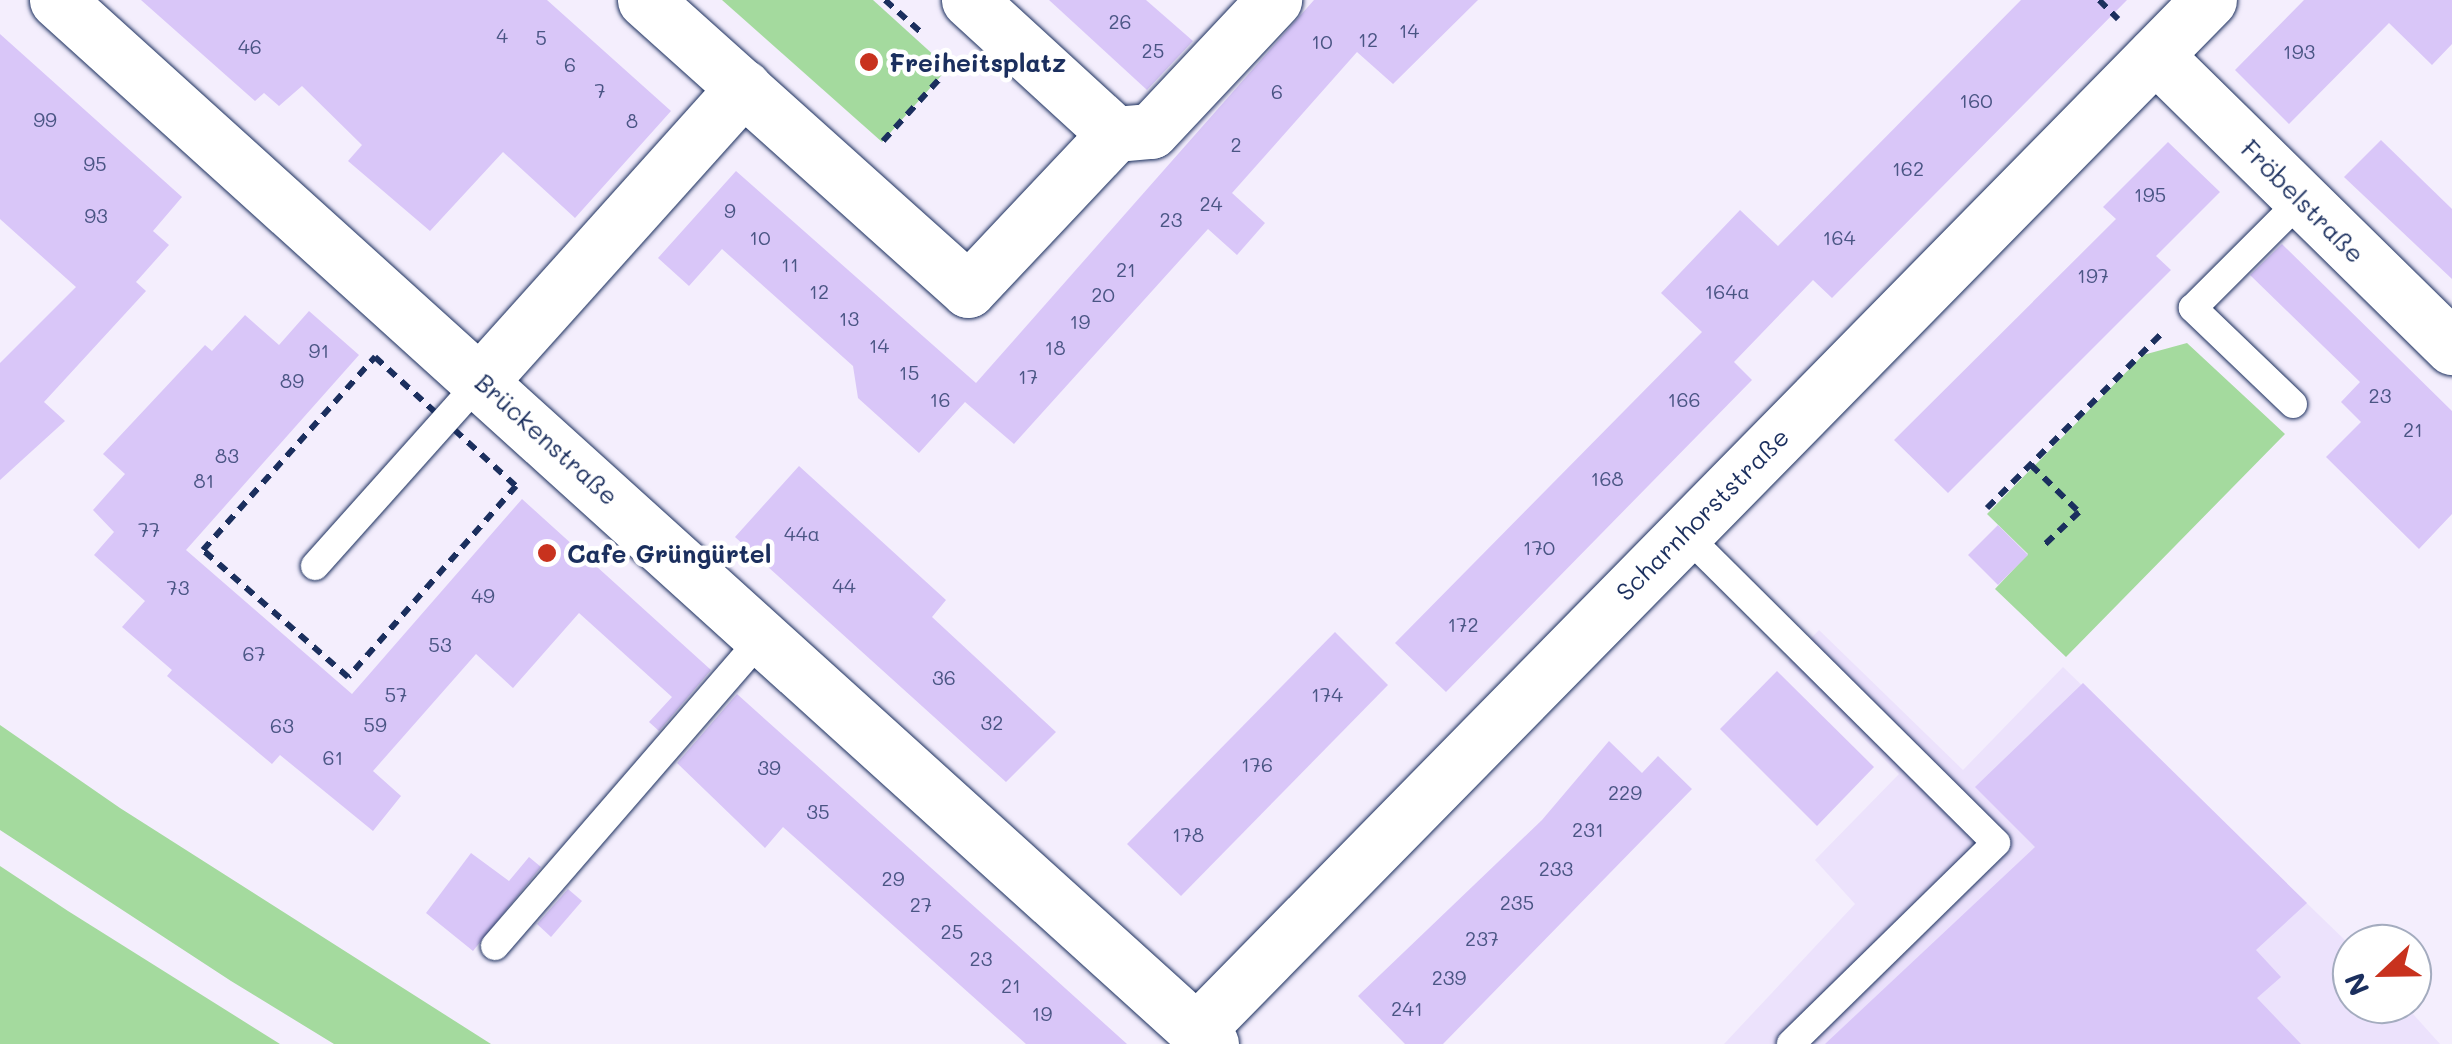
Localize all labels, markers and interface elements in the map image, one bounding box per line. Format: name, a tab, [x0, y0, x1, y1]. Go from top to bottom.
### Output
house number: 26	[1108, 9, 1132, 33]
house number: 14	[1399, 18, 1419, 42]
house number: 4	[496, 23, 508, 47]
house number: 5	[535, 25, 547, 49]
house number: 12	[1358, 27, 1378, 51]
house number: 10	[1311, 29, 1333, 53]
house number: 46	[238, 34, 262, 58]
house number: 25	[1142, 38, 1164, 62]
house number: 193	[2283, 39, 2315, 63]
place label: Freiheitsplatz	[889, 47, 1066, 77]
marker: Freiheitsplatz	[858, 51, 880, 73]
house number: 6	[564, 52, 576, 76]
house number: 7	[594, 78, 606, 102]
house number: 6	[1271, 79, 1283, 103]
house number: 160	[1959, 88, 1993, 112]
house number: 99	[33, 107, 57, 131]
house number: 8	[626, 108, 638, 132]
house number: 2	[1230, 132, 1242, 156]
street label: Fröbelstraße	[2235, 133, 2371, 269]
house number: 95	[83, 151, 107, 175]
house number: 162	[1892, 156, 1924, 180]
house number: 195	[2134, 182, 2166, 206]
house number: 24	[1200, 191, 1222, 215]
house number: 9	[724, 198, 736, 222]
house number: 93	[84, 203, 108, 227]
house number: 23	[1160, 207, 1182, 231]
house number: 10	[749, 225, 771, 249]
house number: 164	[1823, 225, 1855, 249]
house number: 11	[781, 252, 799, 276]
house number: 21	[1116, 257, 1136, 281]
house number: 197	[2077, 263, 2109, 287]
house number: 12	[809, 279, 829, 303]
house number: 164a	[1704, 279, 1750, 303]
house number: 20	[1091, 282, 1115, 306]
house number: 13	[839, 306, 859, 330]
house number: 19	[1070, 309, 1090, 333]
house number: 14	[869, 333, 889, 357]
house number: 18	[1044, 335, 1066, 359]
house number: 91	[309, 338, 329, 362]
house number: 15	[899, 360, 919, 384]
house number: 17	[1018, 364, 1038, 388]
street label: Brückenstraße	[469, 367, 625, 511]
house number: 89	[280, 368, 304, 392]
house number: 23	[2369, 383, 2391, 407]
house number: 16	[929, 387, 951, 411]
house number: 166	[1667, 387, 1701, 411]
house number: 21	[2403, 417, 2423, 441]
street label: Scharnhorststraße	[1609, 421, 1795, 607]
house number: 83	[215, 443, 239, 467]
house number: 168	[1590, 466, 1624, 490]
house number: 81	[193, 468, 215, 492]
house number: 77	[138, 517, 160, 541]
house number: 44a	[784, 521, 820, 545]
house number: 170	[1523, 535, 1555, 559]
place label: Cafe Grüngürtel	[567, 538, 771, 568]
marker: Cafe Grüngürtel	[536, 542, 558, 564]
house number: 44	[832, 573, 856, 597]
house number: 73	[167, 575, 189, 599]
house number: 49	[471, 583, 495, 607]
house number: 172	[1447, 612, 1479, 636]
house number: 53	[428, 632, 452, 656]
house number: 67	[242, 641, 266, 665]
house number: 36	[932, 665, 956, 689]
house number: 57	[385, 682, 407, 706]
house number: 174	[1311, 682, 1343, 706]
house number: 32	[981, 710, 1003, 734]
house number: 59	[363, 712, 387, 736]
house number: 63	[270, 713, 294, 737]
house number: 61	[322, 745, 344, 769]
house number: 176	[1241, 752, 1273, 776]
house number: 39	[757, 755, 781, 779]
house number: 229	[1608, 780, 1642, 804]
house number: 35	[806, 799, 830, 823]
house number: 231	[1572, 817, 1604, 841]
house number: 178	[1172, 822, 1204, 846]
house number: 233	[1539, 856, 1573, 880]
house number: 29	[882, 866, 904, 890]
house number: 235	[1500, 890, 1534, 914]
house number: 27	[910, 892, 932, 916]
house number: 25	[941, 919, 963, 943]
north arrow	[2332, 924, 2432, 1024]
house number: 237	[1465, 926, 1499, 950]
house number: 23	[970, 946, 992, 970]
house number: 239	[1432, 965, 1466, 989]
text: N	[2335, 968, 2377, 1001]
house number: 21	[1001, 973, 1021, 997]
house number: 241	[1391, 996, 1423, 1020]
house number: 19	[1032, 1001, 1052, 1025]

